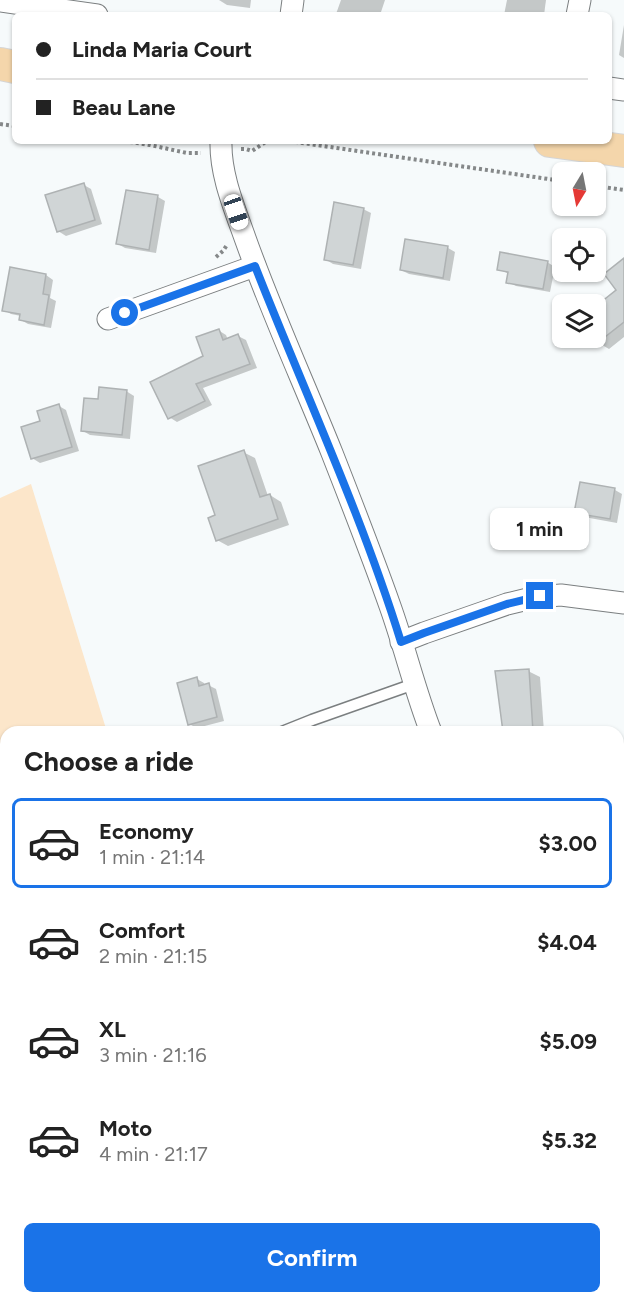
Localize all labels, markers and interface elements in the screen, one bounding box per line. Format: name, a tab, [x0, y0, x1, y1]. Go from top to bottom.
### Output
text: Linda Maria Court	[72, 36, 252, 63]
text: Beau Lane	[72, 94, 175, 121]
north arrow	[552, 162, 606, 216]
map controls	[552, 162, 606, 348]
car	[222, 192, 250, 232]
button: locate	[552, 228, 606, 282]
button: layers	[552, 294, 606, 348]
route start	[111, 299, 138, 326]
callout: 1 min	[490, 509, 590, 551]
text: 1 min	[516, 517, 563, 541]
route end	[526, 582, 553, 609]
text: Choose a ride	[24, 745, 193, 778]
icon: car	[27, 816, 81, 870]
text: Economy	[99, 818, 194, 845]
text: $3.00	[539, 830, 597, 857]
text: 1 min · 21:14	[99, 845, 205, 869]
icon: car	[27, 915, 81, 969]
text: Comfort	[99, 917, 185, 944]
text: $4.04	[537, 929, 597, 956]
text: 2 min · 21:15	[99, 944, 207, 968]
icon: car	[27, 1014, 81, 1068]
text: XL	[99, 1016, 126, 1043]
text: $5.09	[540, 1028, 597, 1055]
text: 3 min · 21:16	[99, 1043, 207, 1067]
icon: car	[27, 1113, 81, 1167]
text: Moto	[99, 1115, 152, 1142]
text: $5.32	[542, 1127, 597, 1154]
text: 4 min · 21:17	[99, 1142, 208, 1166]
button: Confirm	[24, 1223, 600, 1292]

